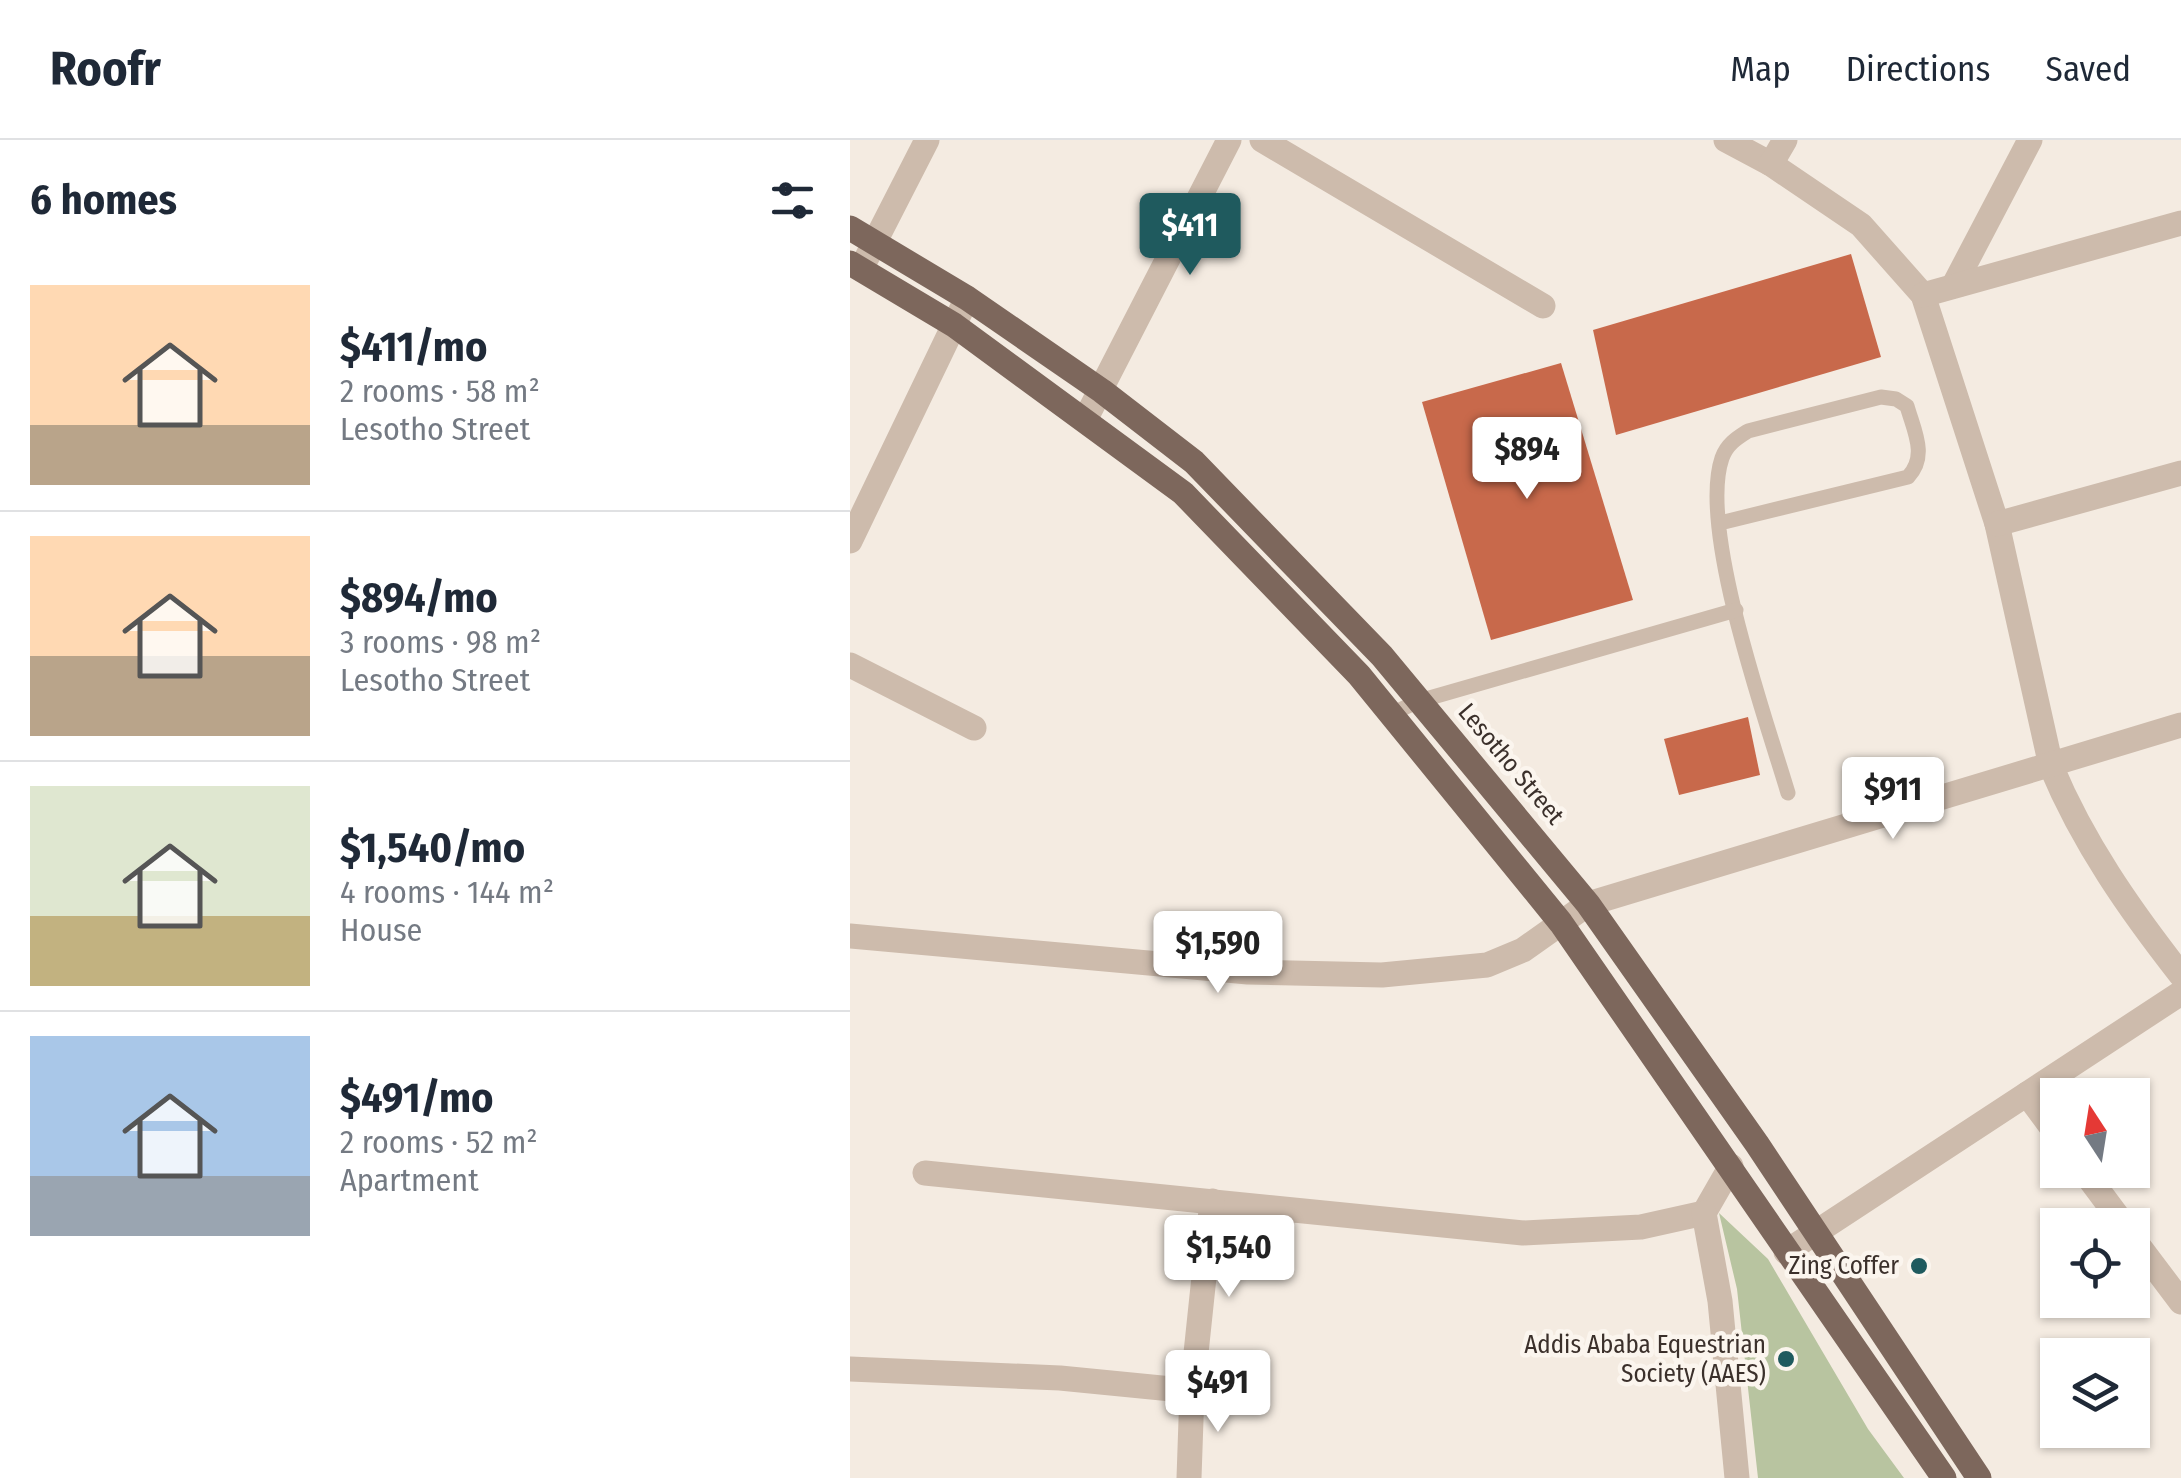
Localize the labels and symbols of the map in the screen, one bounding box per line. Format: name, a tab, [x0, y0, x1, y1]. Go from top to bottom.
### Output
pin: $411	[1131, 193, 1249, 278]
pin: $894	[1468, 417, 1586, 502]
street label: Lesotho Street	[1452, 697, 1571, 831]
pin: $911	[1834, 757, 1952, 842]
pin: $1,590	[1137, 911, 1299, 996]
north arrow	[2040, 1078, 2150, 1188]
pin: $1,540	[1148, 1215, 1310, 1300]
place label: Zing Coffer	[1789, 1251, 1899, 1281]
marker: Zing Coffer	[1908, 1255, 1930, 1277]
place label: Addis Ababa Equestrian Society (AAES)	[1524, 1330, 1766, 1389]
marker: Addis Ababa Equestrian Society (AAES)	[1775, 1348, 1797, 1370]
pin: $491	[1159, 1350, 1277, 1435]

